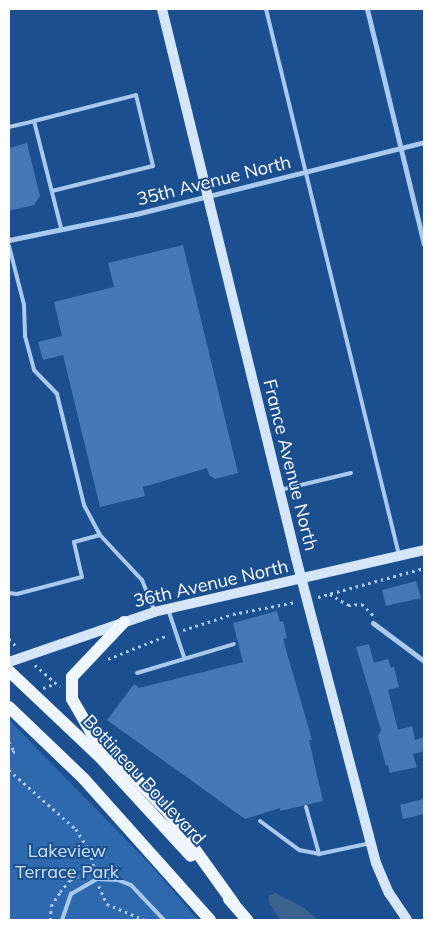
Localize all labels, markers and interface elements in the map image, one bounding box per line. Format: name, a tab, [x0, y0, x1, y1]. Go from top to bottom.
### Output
street label: 35th Avenue North	[135, 151, 293, 211]
street label: France Avenue North	[258, 377, 322, 553]
street label: 36th Avenue North	[132, 556, 290, 612]
street label: Bottineau Boulevard	[78, 711, 210, 849]
park label: Lakeview Terrace Park	[15, 841, 119, 884]

